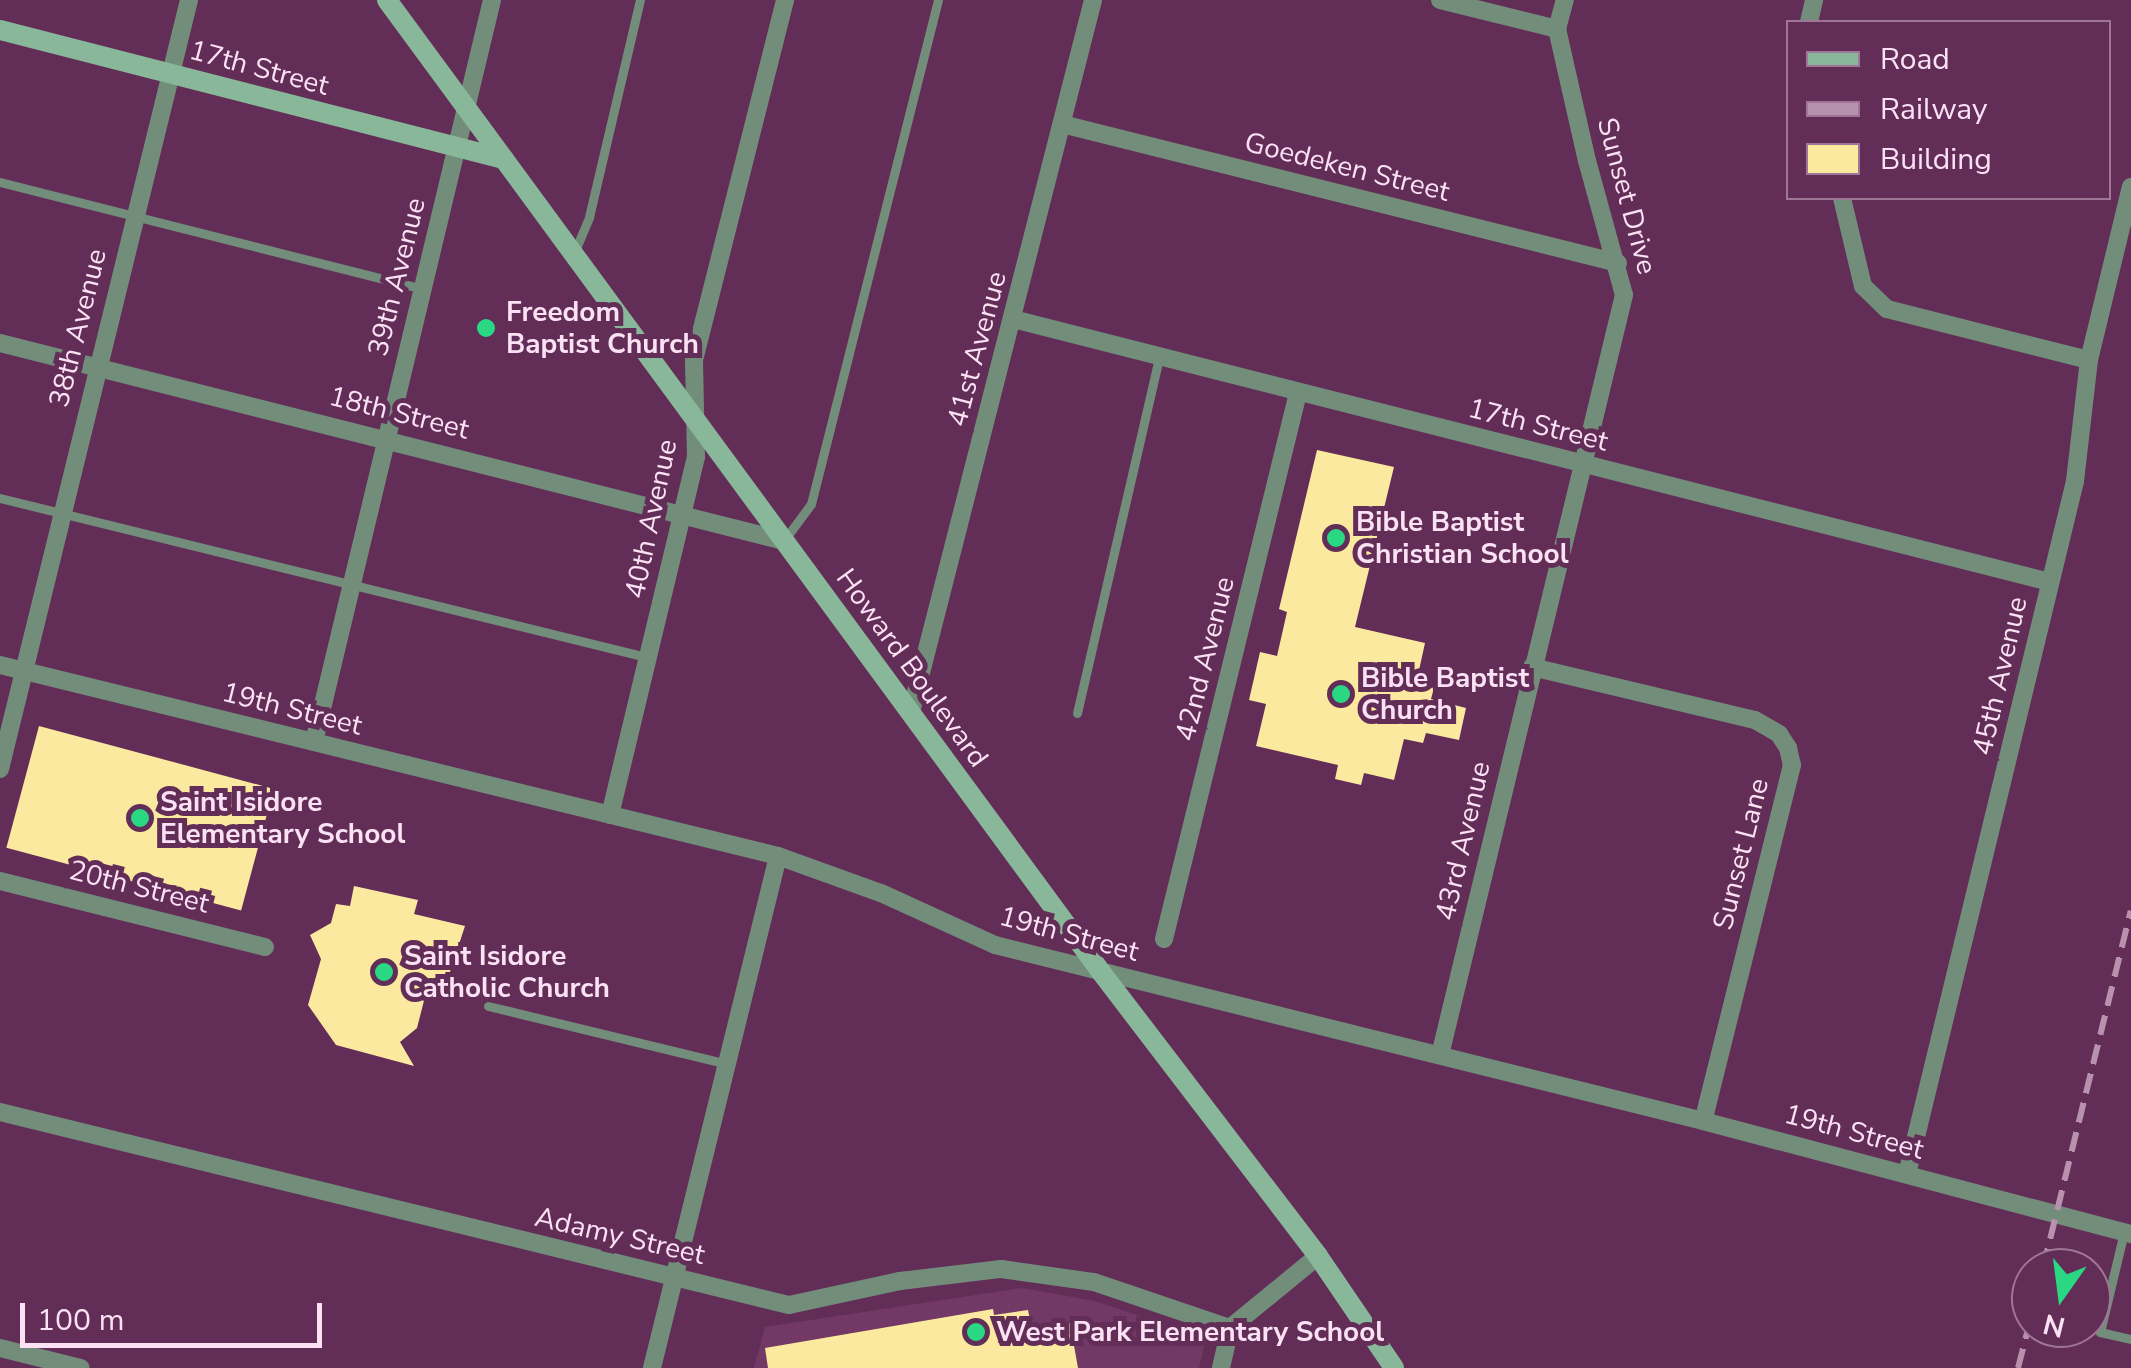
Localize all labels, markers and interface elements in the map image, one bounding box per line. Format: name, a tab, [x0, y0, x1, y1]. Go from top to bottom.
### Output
legend	[1786, 20, 2111, 200]
street label: 17th Street	[186, 33, 332, 103]
text: Road	[1880, 39, 1950, 80]
text: Railway	[1880, 89, 1988, 130]
street label: Sunset Drive	[1590, 114, 1664, 278]
street label: Goedeken Street	[1241, 125, 1453, 209]
text: Building	[1880, 139, 1992, 180]
street label: 39th Avenue	[361, 194, 433, 360]
street label: 38th Avenue	[42, 245, 114, 411]
street label: 41st Avenue	[940, 268, 1014, 430]
place label: Freedom Baptist Church	[506, 295, 699, 361]
marker: Freedom Baptist Church	[475, 317, 497, 339]
street label: 18th Street	[326, 379, 472, 447]
street label: 17th Street	[1465, 391, 1611, 459]
street label: 40th Avenue	[618, 436, 684, 602]
place label: Bible Baptist Christian School	[1356, 505, 1569, 571]
marker: Bible Baptist Christian School	[1325, 527, 1347, 549]
street label: Howard Boulevard	[829, 563, 995, 773]
street label: 42nd Avenue	[1168, 573, 1242, 745]
street label: 45th Avenue	[1965, 593, 2035, 759]
place label: Bible Baptist Church	[1361, 661, 1529, 727]
street label: 19th Street	[219, 675, 365, 743]
marker: Bible Baptist Church	[1330, 683, 1352, 705]
street label: 43rd Avenue	[1428, 758, 1498, 924]
street label: Sunset Lane	[1706, 775, 1776, 933]
place label: Saint Isidore Elementary School	[160, 785, 405, 851]
marker: Saint Isidore Elementary School	[129, 807, 151, 829]
street label: 20th Street	[66, 853, 212, 921]
street label: 19th Street	[996, 899, 1142, 969]
place label: Saint Isidore Catholic Church	[404, 939, 610, 1005]
marker: Saint Isidore Catholic Church	[373, 961, 395, 983]
street label: 19th Street	[1781, 1097, 1927, 1167]
street label: Adamy Street	[532, 1200, 708, 1272]
north arrow	[2011, 1248, 2111, 1348]
scale bar	[25, 1283, 328, 1345]
text: 100 m	[37, 1300, 124, 1341]
text: N	[2039, 1304, 2069, 1346]
place label: West Park Elementary School	[996, 1315, 1384, 1349]
marker: West Park Elementary School	[965, 1321, 987, 1343]

